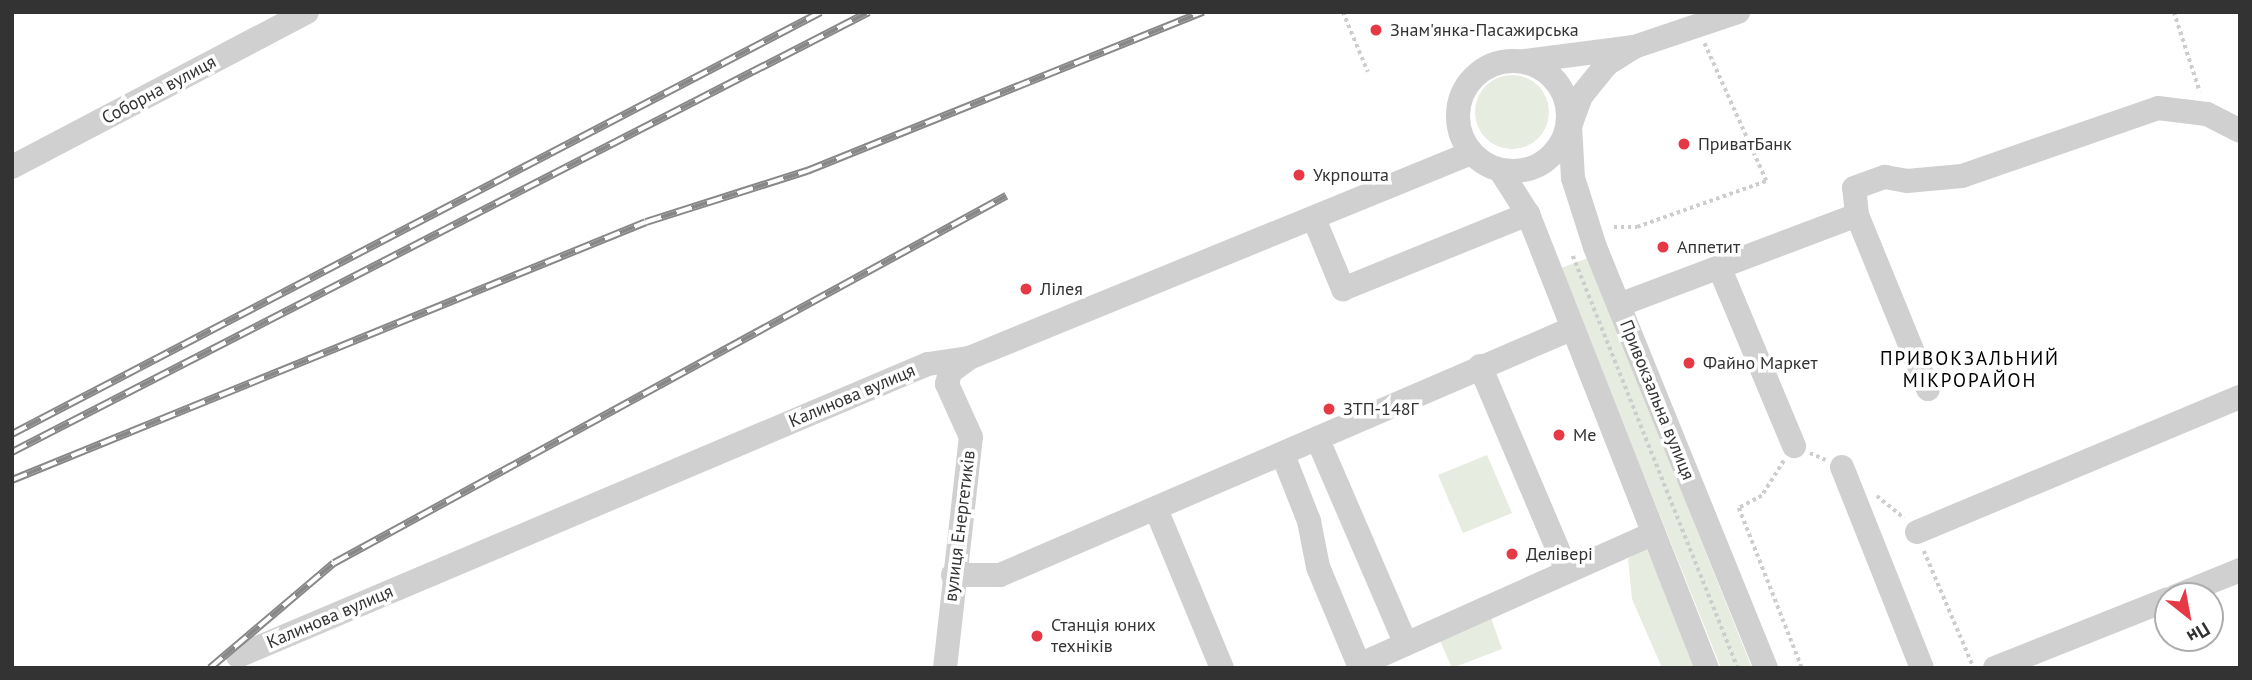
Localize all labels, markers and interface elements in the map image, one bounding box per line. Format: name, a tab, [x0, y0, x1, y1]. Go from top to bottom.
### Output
place label: Знам'янка-Пасажирська	[1390, 19, 1579, 41]
marker: Знам'янка-Пасажирська	[1368, 22, 1384, 38]
street label: Соборна вулиця	[98, 51, 220, 129]
place label: ПриватБанк	[1698, 133, 1792, 155]
marker: ПриватБанк	[1676, 136, 1692, 152]
place label: Укрпошта	[1313, 164, 1389, 186]
marker: Укрпошта	[1291, 167, 1307, 183]
place label: Аппетит	[1677, 236, 1740, 258]
marker: Аппетит	[1655, 239, 1671, 255]
place label: Лілея	[1040, 278, 1083, 300]
marker: Лілея	[1018, 281, 1034, 297]
street label: Привокзальна вулиця	[1615, 317, 1699, 483]
district label: ПРИВОКЗАЛЬНИЙ МІКРОРАЙОН	[1882, 348, 2058, 392]
place label: Файно Маркет	[1703, 352, 1818, 374]
marker: Файно Маркет	[1681, 355, 1697, 371]
street label: Калинова вулиця	[786, 360, 918, 432]
place label: ЗТП-148Г	[1343, 398, 1418, 420]
marker: ЗТП-148Г	[1321, 401, 1337, 417]
place label: Me	[1573, 424, 1596, 446]
marker: Me	[1551, 427, 1567, 443]
street label: вулиця Енергетиків	[940, 449, 980, 603]
place label: Делівері	[1526, 543, 1593, 565]
marker: Делівері	[1504, 546, 1520, 562]
street label: Калинова вулиця	[264, 581, 396, 653]
north arrow	[2154, 582, 2224, 652]
place label: Станція юних техніків	[1051, 615, 1156, 658]
text: Пн	[2183, 617, 2215, 649]
marker: Станція юних техніків	[1029, 628, 1045, 644]

